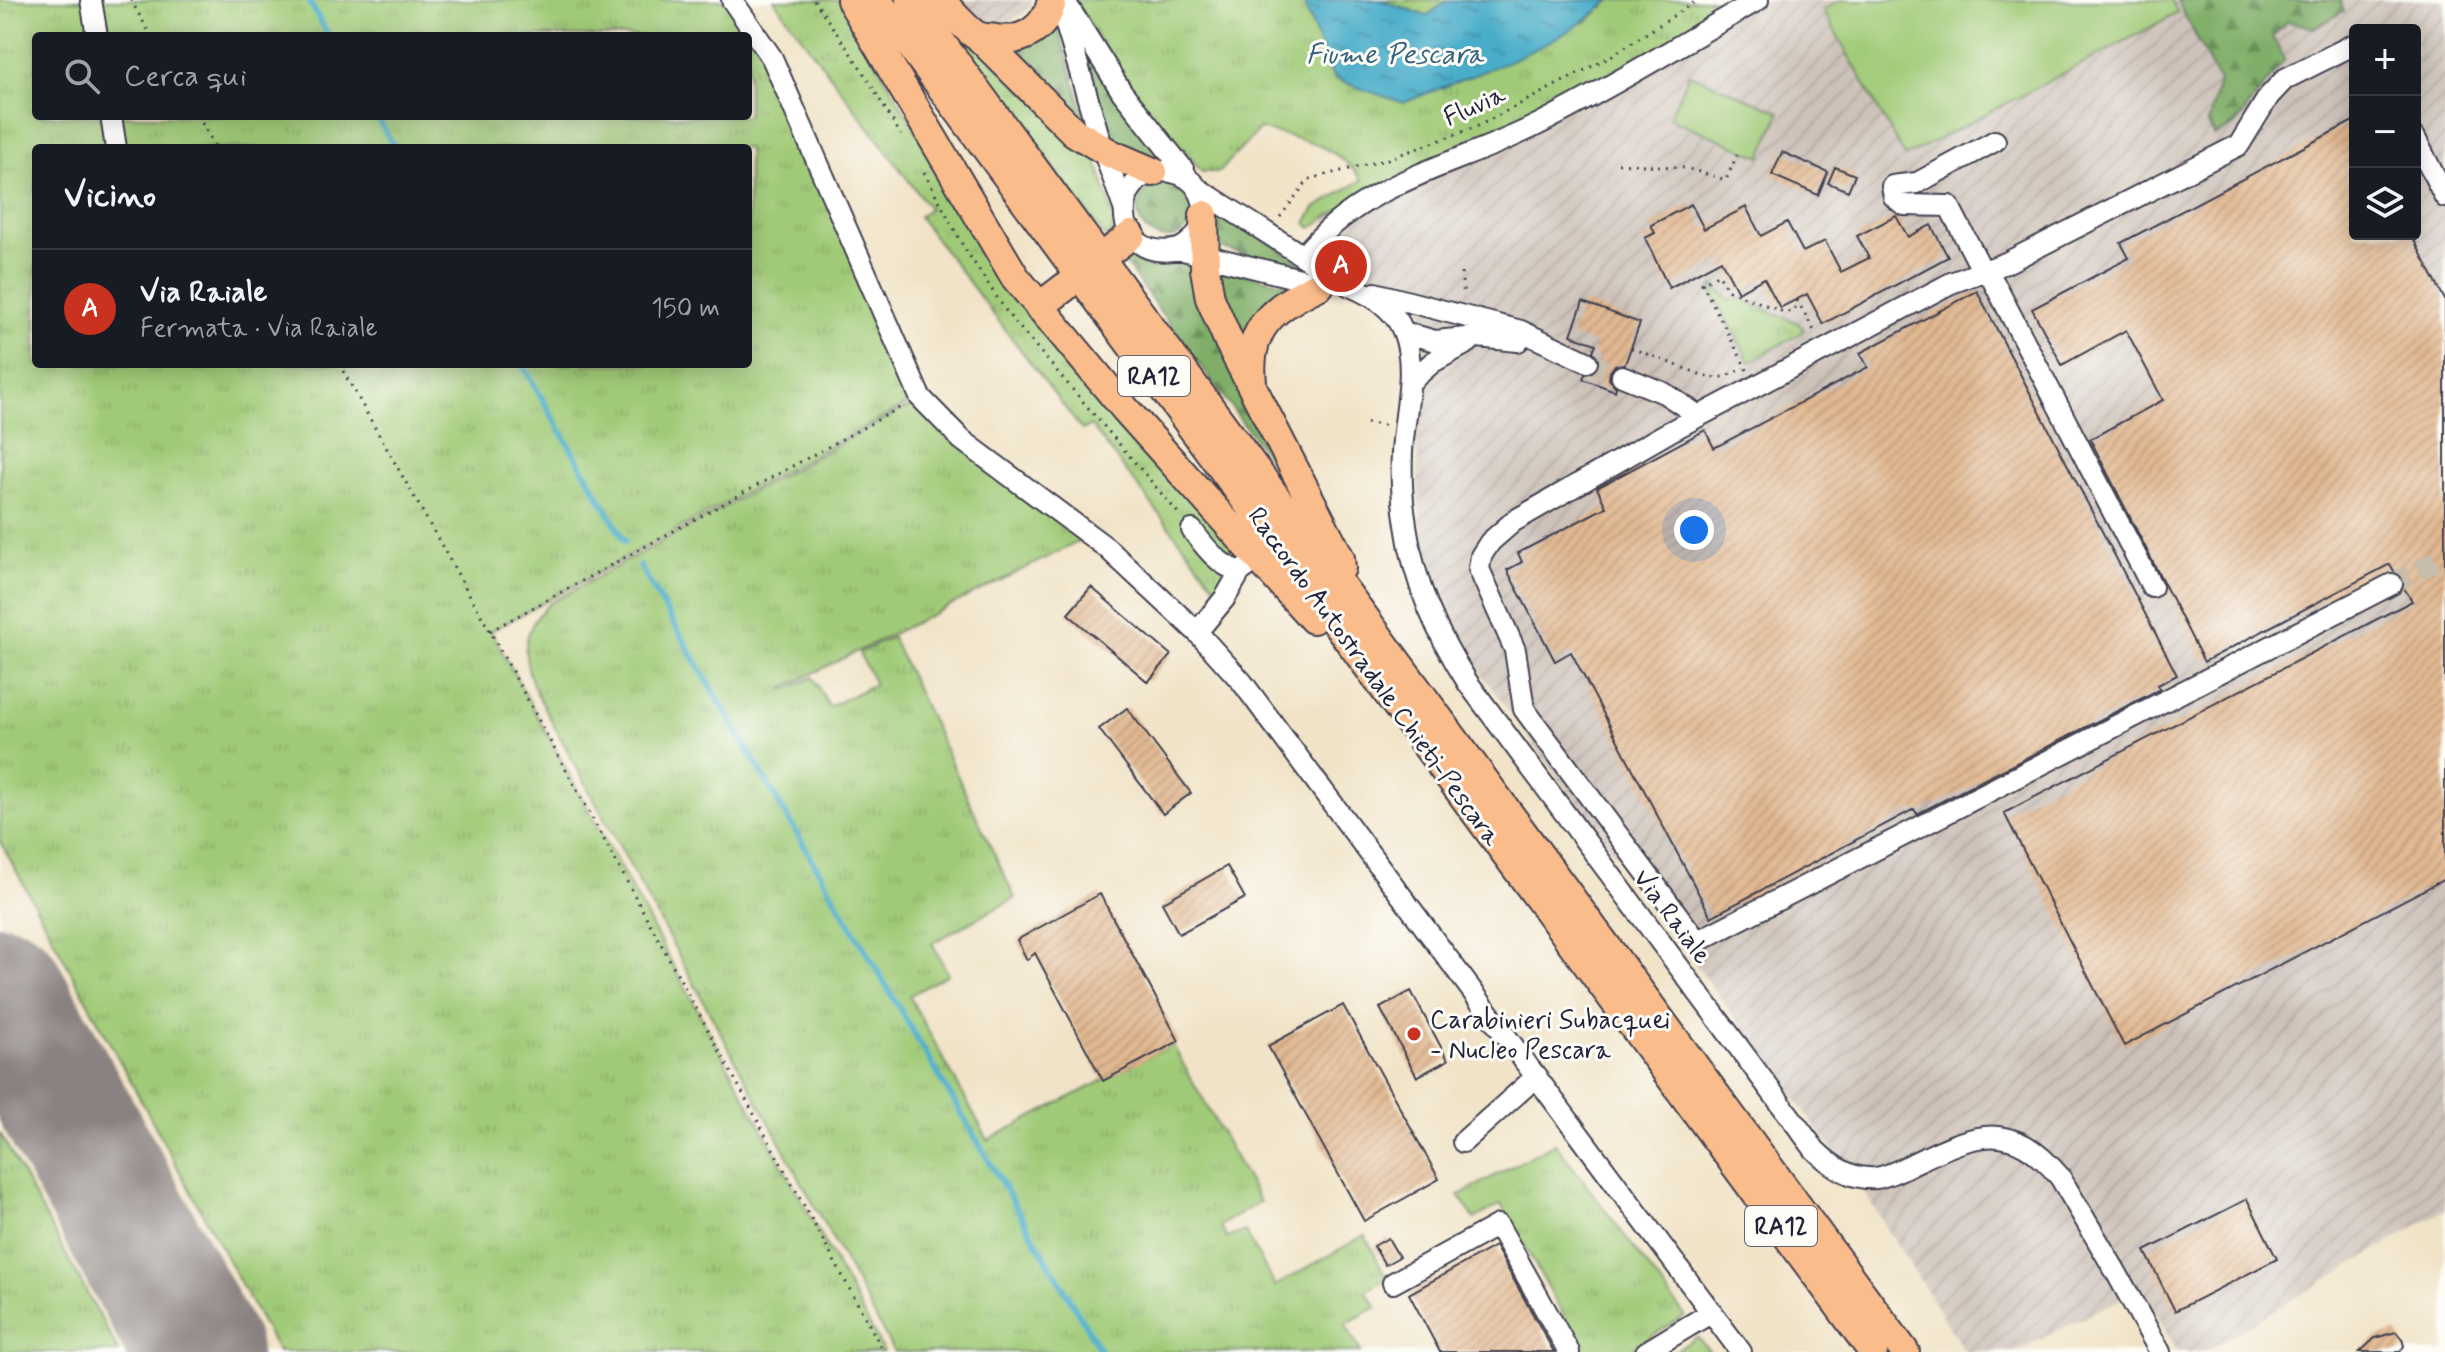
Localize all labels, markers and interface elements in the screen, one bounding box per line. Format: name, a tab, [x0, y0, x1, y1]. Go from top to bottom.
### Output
map controls	[2349, 24, 2421, 240]
button: +	[2349, 24, 2421, 96]
search box	[32, 32, 752, 120]
water label: Fiume Pescara	[1306, 37, 1485, 74]
icon: search	[60, 54, 104, 98]
text: Cerca qui	[124, 57, 247, 96]
street label: Fluvia	[1438, 78, 1512, 135]
button: −	[2349, 96, 2421, 168]
button: layers	[2349, 168, 2421, 240]
text: Vicino	[64, 174, 156, 219]
pin: A	[1315, 236, 1367, 296]
text: Via Raiale	[140, 273, 268, 312]
text: A	[81, 292, 99, 326]
text: 150 m	[651, 292, 720, 326]
text: Fermata · Via Raiale	[140, 312, 378, 346]
road number: RA12	[1118, 356, 1190, 396]
street label: Raccordo Autostradale Chieti-Pescara	[1239, 501, 1508, 854]
your location	[1674, 510, 1714, 550]
street label: Via Raiale	[1625, 863, 1718, 972]
place label: Carabinieri Subacquei - Nucleo Pescara	[1430, 1004, 1670, 1068]
marker: Carabinieri Subacquei - Nucleo Pescara	[1405, 1025, 1423, 1043]
road number: RA12	[1745, 1206, 1817, 1246]

